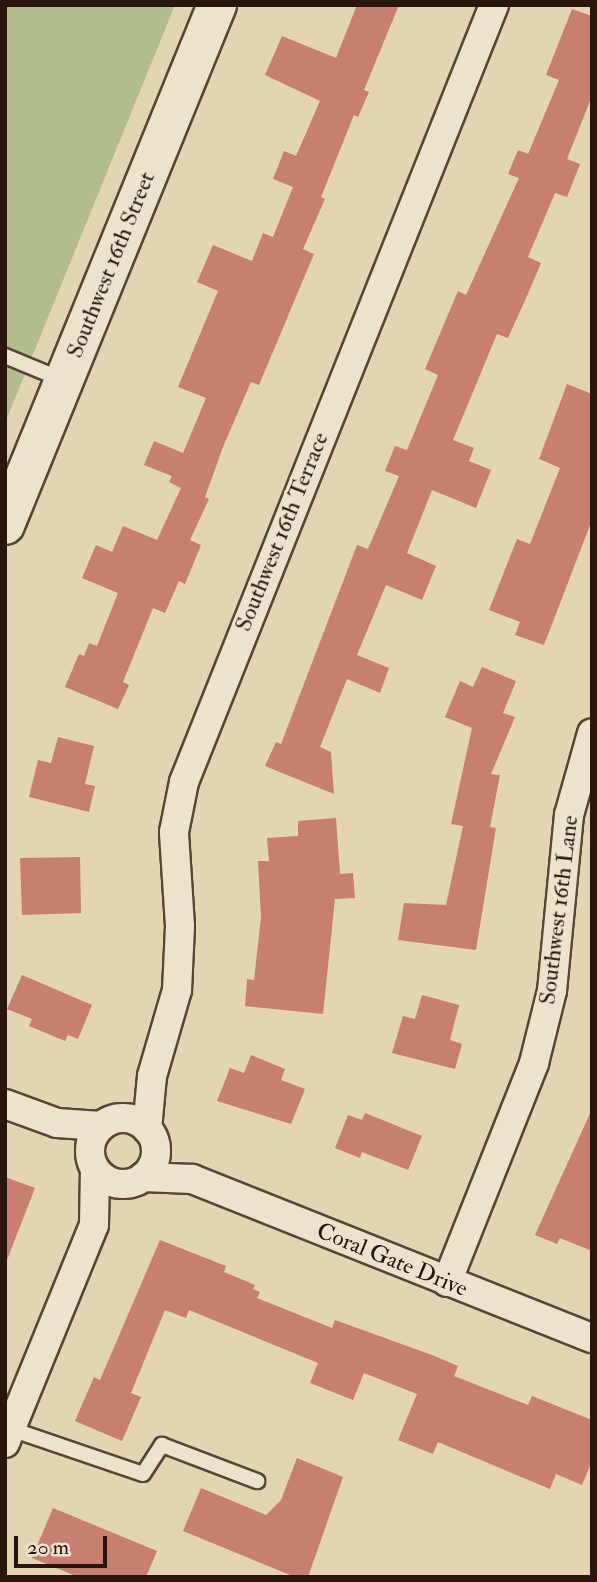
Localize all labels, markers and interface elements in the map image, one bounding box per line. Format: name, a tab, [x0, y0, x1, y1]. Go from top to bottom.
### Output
street label: Southwest 16th Street	[61, 168, 161, 362]
street label: Southwest 16th Terrace	[229, 429, 335, 635]
street label: Southwest 16th Lane	[534, 814, 584, 1006]
street label: Coral Gate Drive	[313, 1217, 471, 1303]
scale bar	[18, 1522, 110, 1566]
text: 20 m	[27, 1534, 69, 1561]

